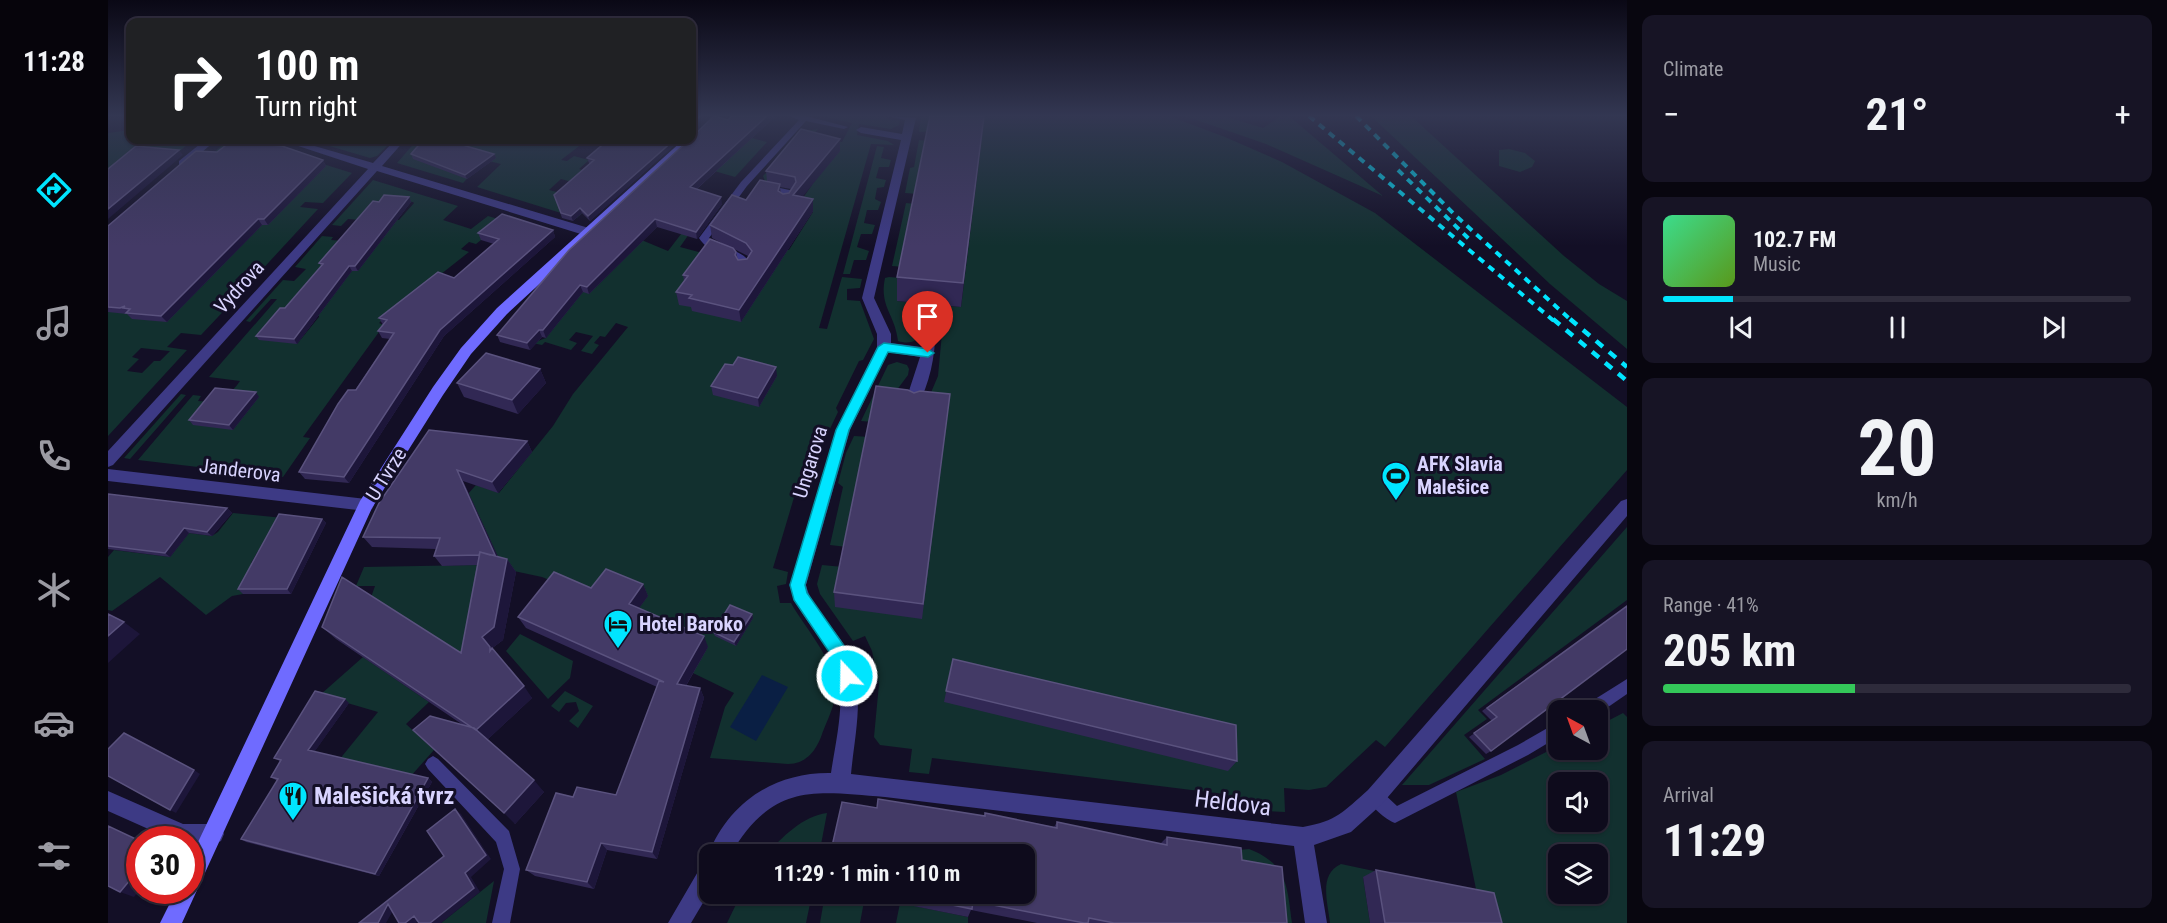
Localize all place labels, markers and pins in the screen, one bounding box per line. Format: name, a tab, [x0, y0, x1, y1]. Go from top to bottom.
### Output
pin	[902, 291, 953, 353]
place label: AFK Slavia Malešice	[1417, 452, 1503, 499]
sports icon: AFK Slavia Malešice	[1380, 460, 1412, 502]
hotel icon: Hotel Baroko	[602, 608, 634, 650]
place label: Hotel Baroko	[639, 612, 743, 636]
restaurant icon: Malešická tvrz	[277, 780, 309, 822]
place label: Malešická tvrz	[314, 782, 454, 810]

